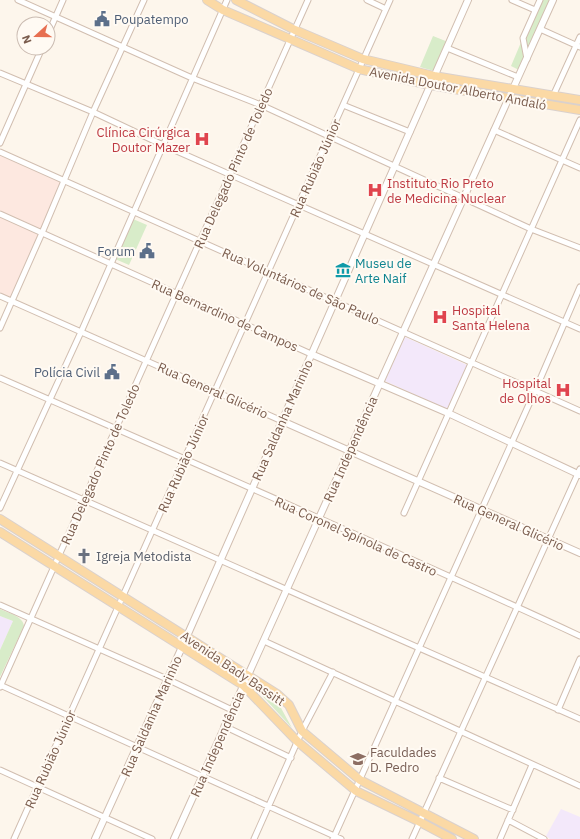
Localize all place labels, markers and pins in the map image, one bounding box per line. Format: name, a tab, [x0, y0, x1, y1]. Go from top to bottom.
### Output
public building icon: Poupatempo	[93, 10, 111, 28]
place label: Poupatempo	[114, 11, 189, 28]
place label: Clínica Cirúrgica Doutor Mazer	[96, 124, 190, 156]
hospital icon: Clínica Cirúrgica Doutor Mazer	[193, 130, 211, 148]
place label: Instituto Rio Preto de Medicina Nuclear	[387, 175, 506, 207]
hospital icon: Instituto Rio Preto de Medicina Nuclear	[366, 181, 384, 199]
public building icon: Forum	[138, 242, 156, 260]
place label: Forum	[97, 243, 135, 260]
place label: Museu de Arte Naif	[355, 255, 412, 287]
museum icon: Museu de Arte Naif	[334, 261, 352, 279]
place label: Hospital Santa Helena	[452, 302, 530, 334]
hospital icon: Hospital Santa Helena	[431, 308, 449, 326]
public building icon: Polícia Civil	[103, 363, 121, 381]
place label: Polícia Civil	[34, 364, 100, 381]
place label: Hospital de Olhos	[500, 375, 551, 407]
hospital icon: Hospital de Olhos	[554, 381, 572, 399]
church icon: Igreja Metodista	[75, 547, 93, 565]
place label: Igreja Metodista	[96, 548, 191, 565]
place label: Faculdades D. Pedro	[370, 744, 437, 776]
school or university icon: Faculdades D. Pedro	[349, 750, 367, 768]

